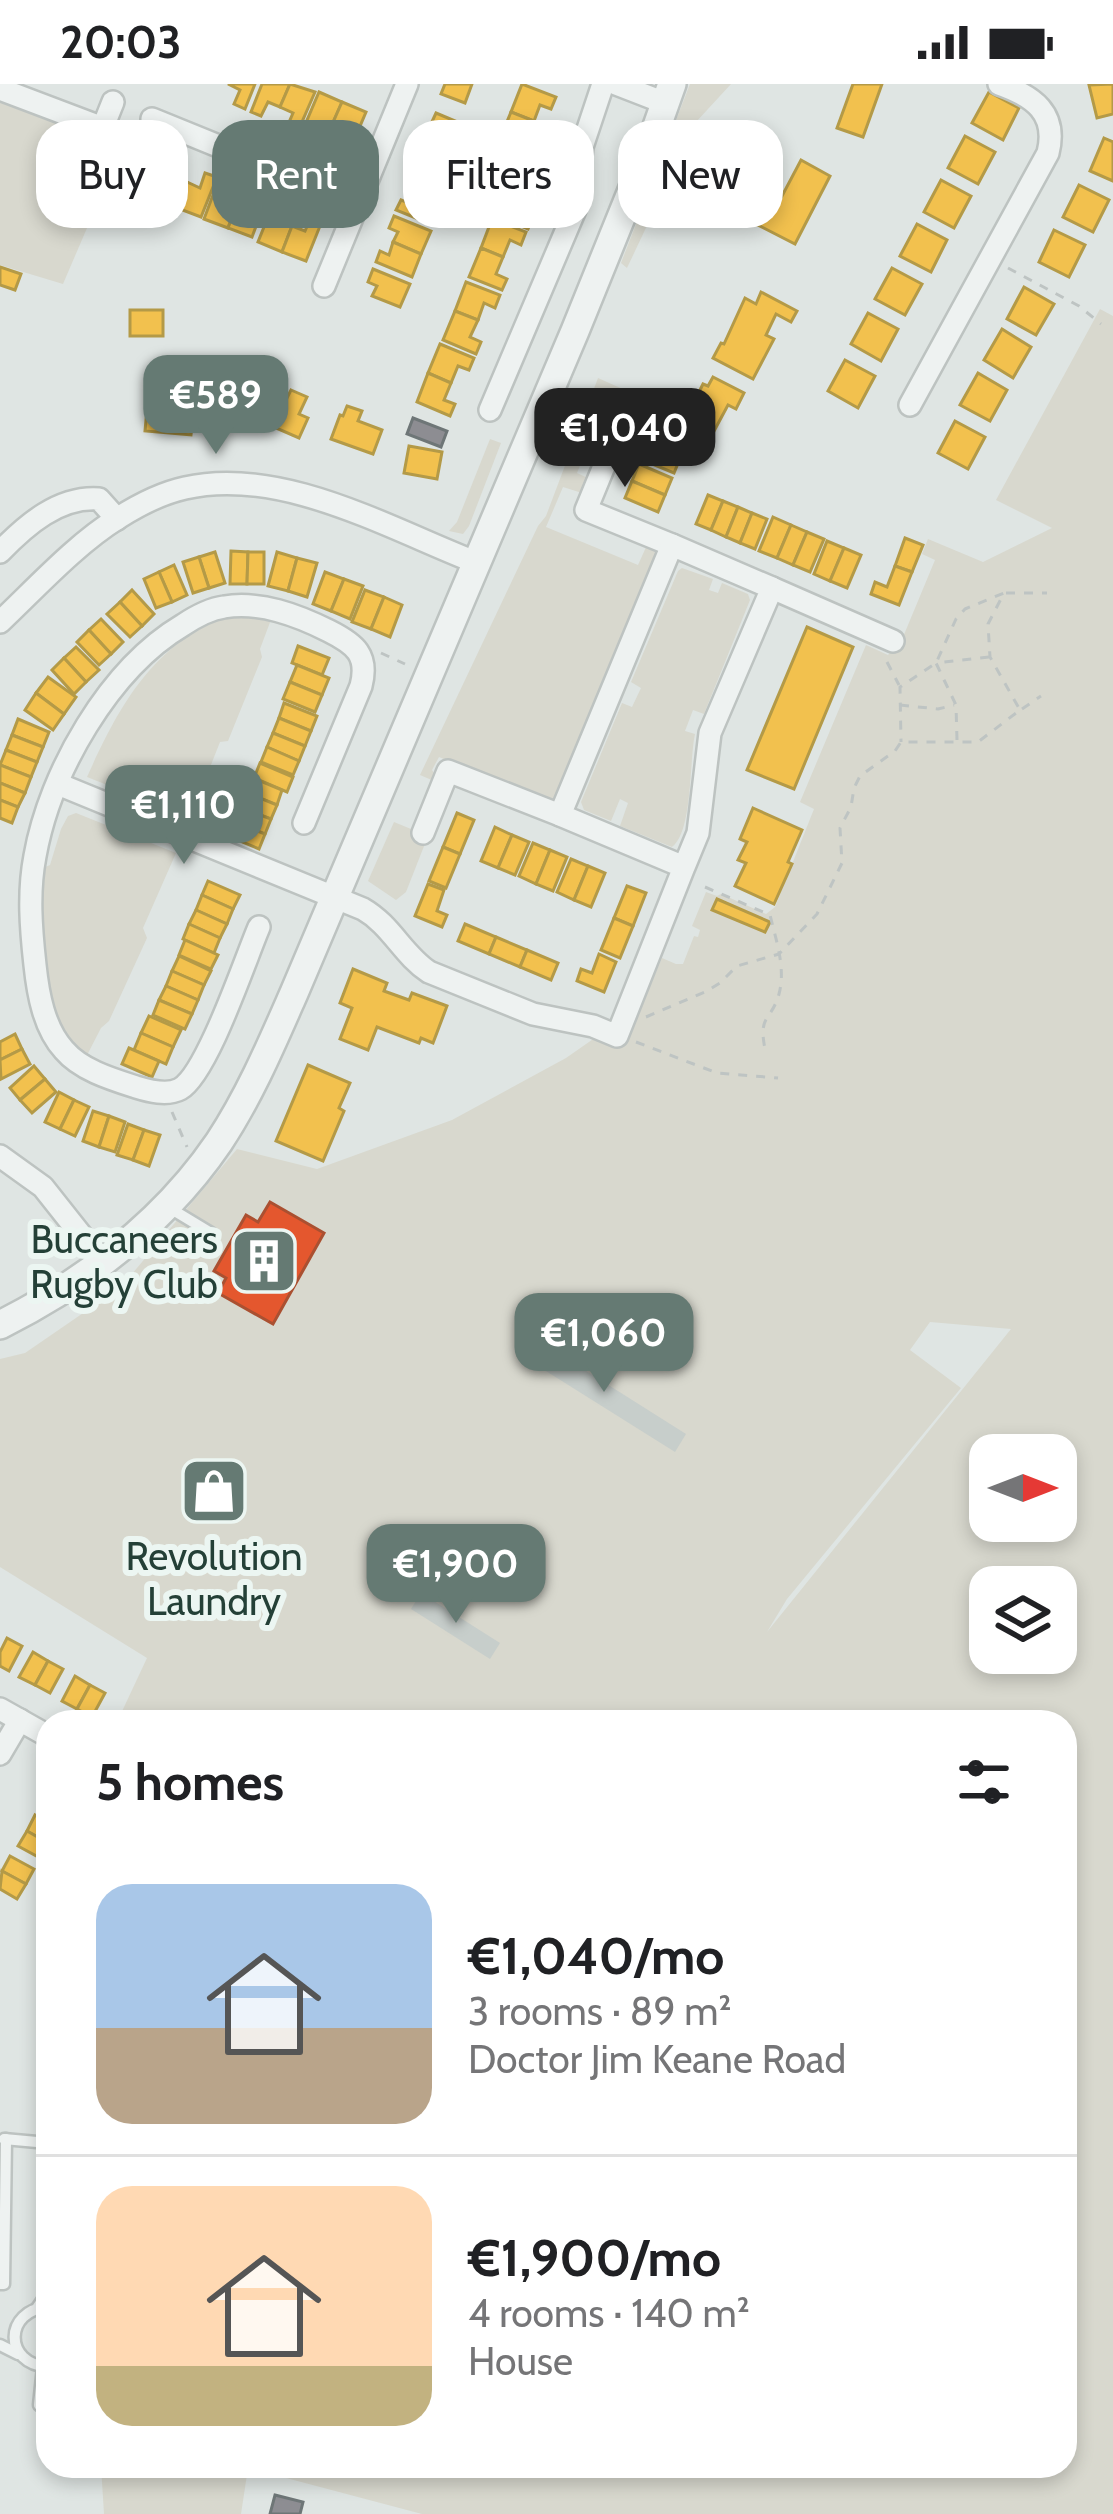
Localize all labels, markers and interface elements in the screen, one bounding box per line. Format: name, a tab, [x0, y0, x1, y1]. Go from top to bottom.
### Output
text: 20:03	[60, 15, 182, 69]
chip: Buy	[36, 120, 188, 228]
chip: Rent	[212, 120, 379, 228]
chip: Filters	[403, 120, 594, 228]
chip: New	[618, 120, 783, 228]
pin: €589	[145, 355, 287, 457]
text: €589	[170, 370, 262, 418]
pin: €1,040	[527, 388, 723, 490]
text: €1,040	[561, 403, 689, 451]
pin: €1,110	[86, 765, 282, 867]
text: €1,110	[132, 780, 236, 828]
place label: Buccaneers Rugby Club	[30, 1215, 218, 1308]
building icon: Buccaneers Rugby Club	[229, 1226, 299, 1296]
pin: €1,060	[506, 1293, 702, 1395]
text: €1,060	[541, 1308, 667, 1356]
north arrow	[969, 1434, 1077, 1542]
map controls	[969, 1434, 1077, 1674]
shop icon: Revolution Laundry	[179, 1456, 249, 1526]
pin: €1,900	[358, 1524, 554, 1626]
place label: Revolution Laundry	[125, 1532, 303, 1625]
text: €1,900	[394, 1539, 518, 1587]
button: layers	[969, 1566, 1077, 1674]
icon: filters	[951, 1749, 1017, 1815]
text: 5 homes	[96, 1751, 284, 1813]
text: €1,040/mo	[468, 1925, 724, 1987]
icon: home	[192, 1932, 336, 2076]
text: 3 rooms · 89 m²	[468, 1987, 731, 2035]
text: Doctor Jim Keane Road	[468, 2035, 846, 2083]
text: €1,900/mo	[468, 2227, 721, 2289]
icon: home	[192, 2234, 336, 2378]
text: 4 rooms · 140 m²	[468, 2289, 750, 2337]
text: House	[468, 2337, 573, 2385]

